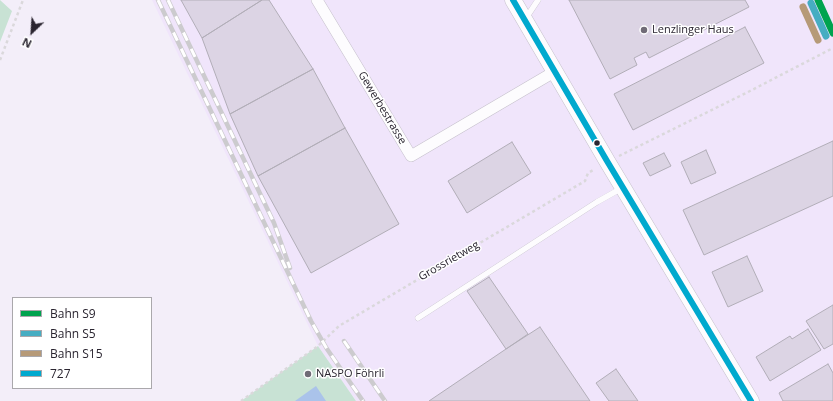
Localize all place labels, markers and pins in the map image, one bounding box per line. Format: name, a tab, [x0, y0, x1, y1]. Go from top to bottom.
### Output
place label: Lenzlinger Haus	[652, 23, 734, 37]
marker: Lenzlinger Haus	[639, 25, 649, 35]
unlabelled marker	[592, 138, 602, 148]
place label: NASPO Föhrli	[316, 367, 384, 381]
marker: NASPO Föhrli	[303, 369, 313, 379]

